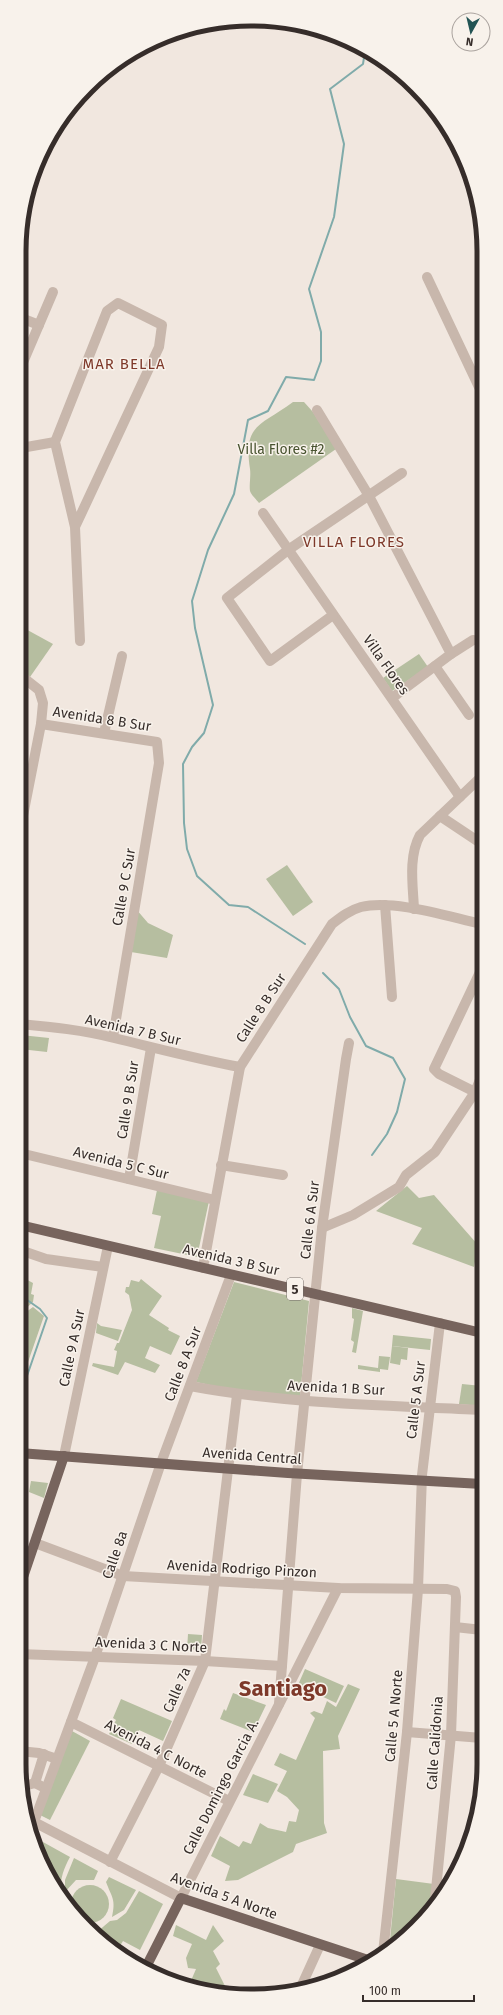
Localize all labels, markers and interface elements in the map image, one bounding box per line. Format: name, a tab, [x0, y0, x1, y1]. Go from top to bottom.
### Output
north arrow	[451, 12, 491, 52]
text: N	[465, 34, 474, 48]
district label: MAR BELLA	[83, 355, 166, 373]
park label: Villa Flores #2	[237, 441, 325, 458]
district label: VILLA FLORES	[303, 533, 405, 551]
street label: Villa Flores	[359, 632, 413, 699]
street label: Avenida 8 B Sur	[52, 703, 153, 735]
street label: Calle 9 C Sur	[109, 846, 139, 927]
street label: Calle 8 B Sur	[232, 970, 290, 1046]
street label: Avenida 7 B Sur	[84, 1011, 183, 1049]
street label: Calle 9 B Sur	[113, 1059, 143, 1140]
street label: Avenida 5 C Sur	[71, 1143, 171, 1183]
street label: Calle 6 A Sur	[297, 1179, 323, 1260]
street label: Avenida 3 B Sur	[181, 1241, 281, 1279]
road number: 5	[287, 1278, 303, 1300]
street label: Calle 9 A Sur	[56, 1307, 89, 1388]
street label: Calle 8 A Sur	[161, 1324, 205, 1404]
street label: Calle 5 A Sur	[403, 1360, 429, 1440]
street label: Avenida 1 B Sur	[287, 1377, 386, 1399]
street label: Avenida Central	[202, 1444, 302, 1468]
street label: Calle 8a	[99, 1529, 131, 1581]
street label: Avenida Rodrigo Pinzon	[167, 1557, 317, 1581]
street label: Avenida 3 C Norte	[95, 1634, 207, 1656]
street label: Calle 7a	[159, 1665, 195, 1715]
street label: Calle 5 A Norte	[381, 1669, 407, 1763]
district label: Santiago	[239, 1675, 327, 1702]
street label: Calle Calidonia	[423, 1695, 447, 1791]
street label: Avenida 4 C Norte	[102, 1716, 210, 1782]
street label: Calle Domingo Garcia A.	[179, 1716, 263, 1858]
street label: Avenida 5 A Norte	[168, 1869, 280, 1923]
scale bar	[363, 1977, 474, 2003]
text: 100 m	[369, 1984, 401, 1998]

